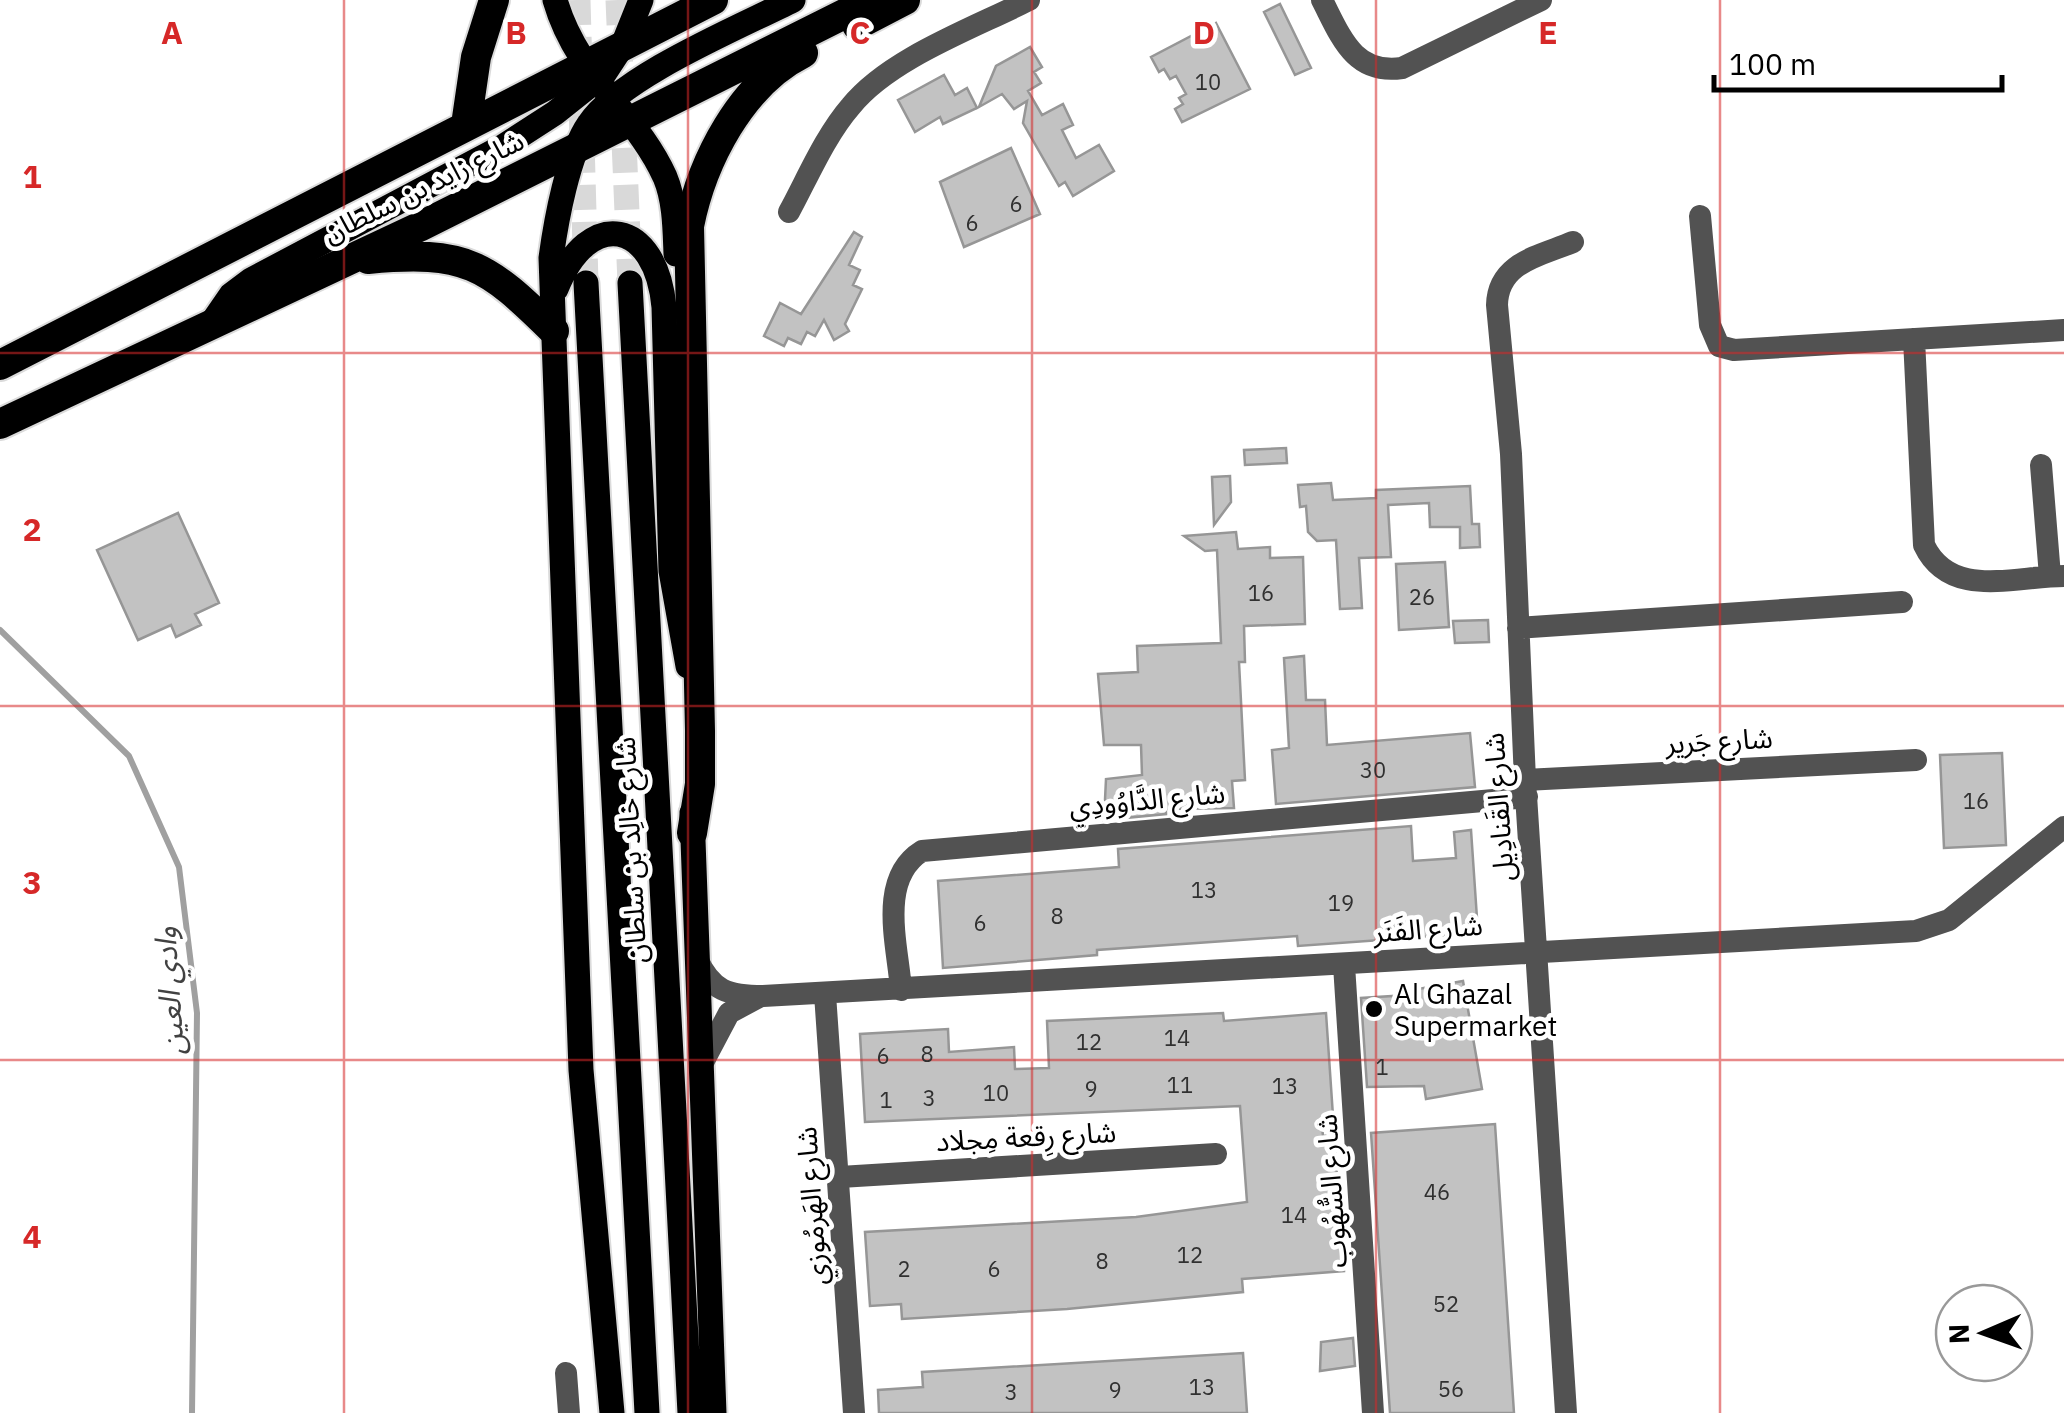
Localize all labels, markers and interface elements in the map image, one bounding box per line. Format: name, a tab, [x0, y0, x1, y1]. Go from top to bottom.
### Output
text: A	[161, 11, 183, 53]
text: B	[505, 11, 527, 53]
text: C	[850, 11, 870, 53]
text: D	[1193, 11, 1215, 53]
text: E	[1538, 11, 1558, 53]
scale bar	[1714, 30, 2002, 92]
text: 100 m	[1729, 44, 1816, 83]
house number: 10	[1195, 67, 1221, 96]
street label: شارع زايد بن سلطان	[316, 121, 531, 253]
text: 1	[22, 155, 42, 197]
house number: 6	[1009, 189, 1023, 218]
house number: 6	[965, 208, 979, 237]
text: 2	[22, 508, 42, 550]
house number: 16	[1248, 578, 1274, 607]
house number: 26	[1409, 582, 1435, 611]
street label: شارع جَرير	[1663, 719, 1774, 764]
street label: شارع القَنادِيل	[1474, 731, 1525, 883]
street label: شارع خالِد بن سلطان	[606, 736, 657, 964]
house number: 30	[1360, 755, 1386, 784]
street label: شارع الدَّاوُودِي	[1068, 774, 1227, 828]
house number: 16	[1963, 786, 1989, 815]
text: 3	[22, 861, 42, 903]
house number: 13	[1191, 875, 1217, 904]
house number: 19	[1328, 888, 1354, 917]
house number: 8	[1050, 901, 1064, 930]
street label: شارع الفَنَر	[1371, 906, 1484, 953]
house number: 6	[973, 908, 987, 937]
water label: وادي العين	[144, 925, 197, 1056]
place label: Al Ghazal Supermarket	[1394, 975, 1557, 1044]
marker: Al Ghazal Supermarket	[1363, 998, 1385, 1020]
house number: 14	[1164, 1023, 1190, 1052]
house number: 12	[1076, 1027, 1102, 1056]
house number: 8	[920, 1039, 934, 1068]
house number: 6	[876, 1041, 890, 1070]
house number: 1	[1375, 1052, 1389, 1081]
house number: 11	[1167, 1070, 1193, 1099]
house number: 13	[1272, 1071, 1298, 1100]
house number: 9	[1084, 1074, 1098, 1103]
house number: 10	[983, 1078, 1009, 1107]
house number: 3	[922, 1083, 936, 1112]
house number: 1	[879, 1085, 893, 1114]
street label: شارع رِقعة مِجلاد	[935, 1113, 1117, 1162]
street label: شارع السُّهُوب	[1307, 1113, 1358, 1269]
street label: شارع الهَرمُوزي	[787, 1125, 838, 1286]
house number: 46	[1424, 1177, 1450, 1206]
house number: 14	[1281, 1200, 1307, 1229]
text: 4	[22, 1215, 42, 1257]
house number: 12	[1177, 1240, 1203, 1269]
house number: 8	[1095, 1246, 1109, 1275]
house number: 2	[897, 1254, 911, 1283]
house number: 6	[987, 1254, 1001, 1283]
north arrow	[1934, 1283, 2034, 1383]
house number: 52	[1433, 1289, 1459, 1318]
text: N	[1940, 1323, 1977, 1345]
house number: 13	[1189, 1372, 1215, 1401]
house number: 56	[1438, 1374, 1464, 1403]
house number: 9	[1108, 1375, 1122, 1404]
house number: 3	[1004, 1377, 1018, 1406]

